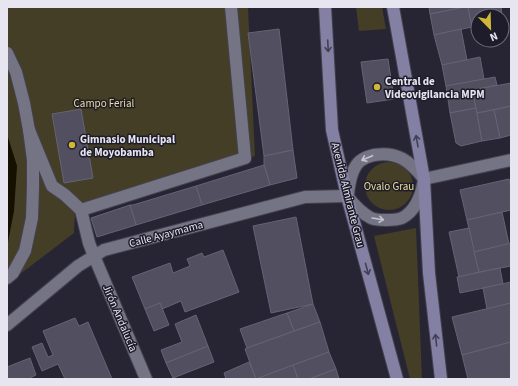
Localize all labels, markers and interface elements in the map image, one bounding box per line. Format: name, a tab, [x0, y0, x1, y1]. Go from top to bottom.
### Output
north arrow	[470, 8, 510, 48]
text: N	[487, 28, 500, 45]
one-way arrow	[324, 39, 331, 52]
place label: Central de Videovigilancia MPM	[384, 74, 485, 102]
marker: Central de Videovigilancia MPM	[372, 82, 382, 92]
park label: Campo Ferial	[74, 96, 135, 111]
place label: Gimnasio Municipal de Moyobamba	[80, 132, 176, 160]
one-way arrow	[413, 135, 421, 148]
marker: Gimnasio Municipal de Moyobamba	[67, 140, 77, 150]
street label: Avenida Almirante Grau	[328, 141, 368, 249]
one-way arrow	[361, 155, 373, 163]
park label: Ovalo Grau	[364, 179, 414, 194]
one-way arrow	[371, 215, 384, 223]
street label: Calle Ayaymama	[127, 217, 205, 251]
one-way arrow	[364, 263, 372, 276]
street label: Jirón Andalucía	[99, 282, 141, 354]
one-way arrow	[433, 334, 440, 347]

